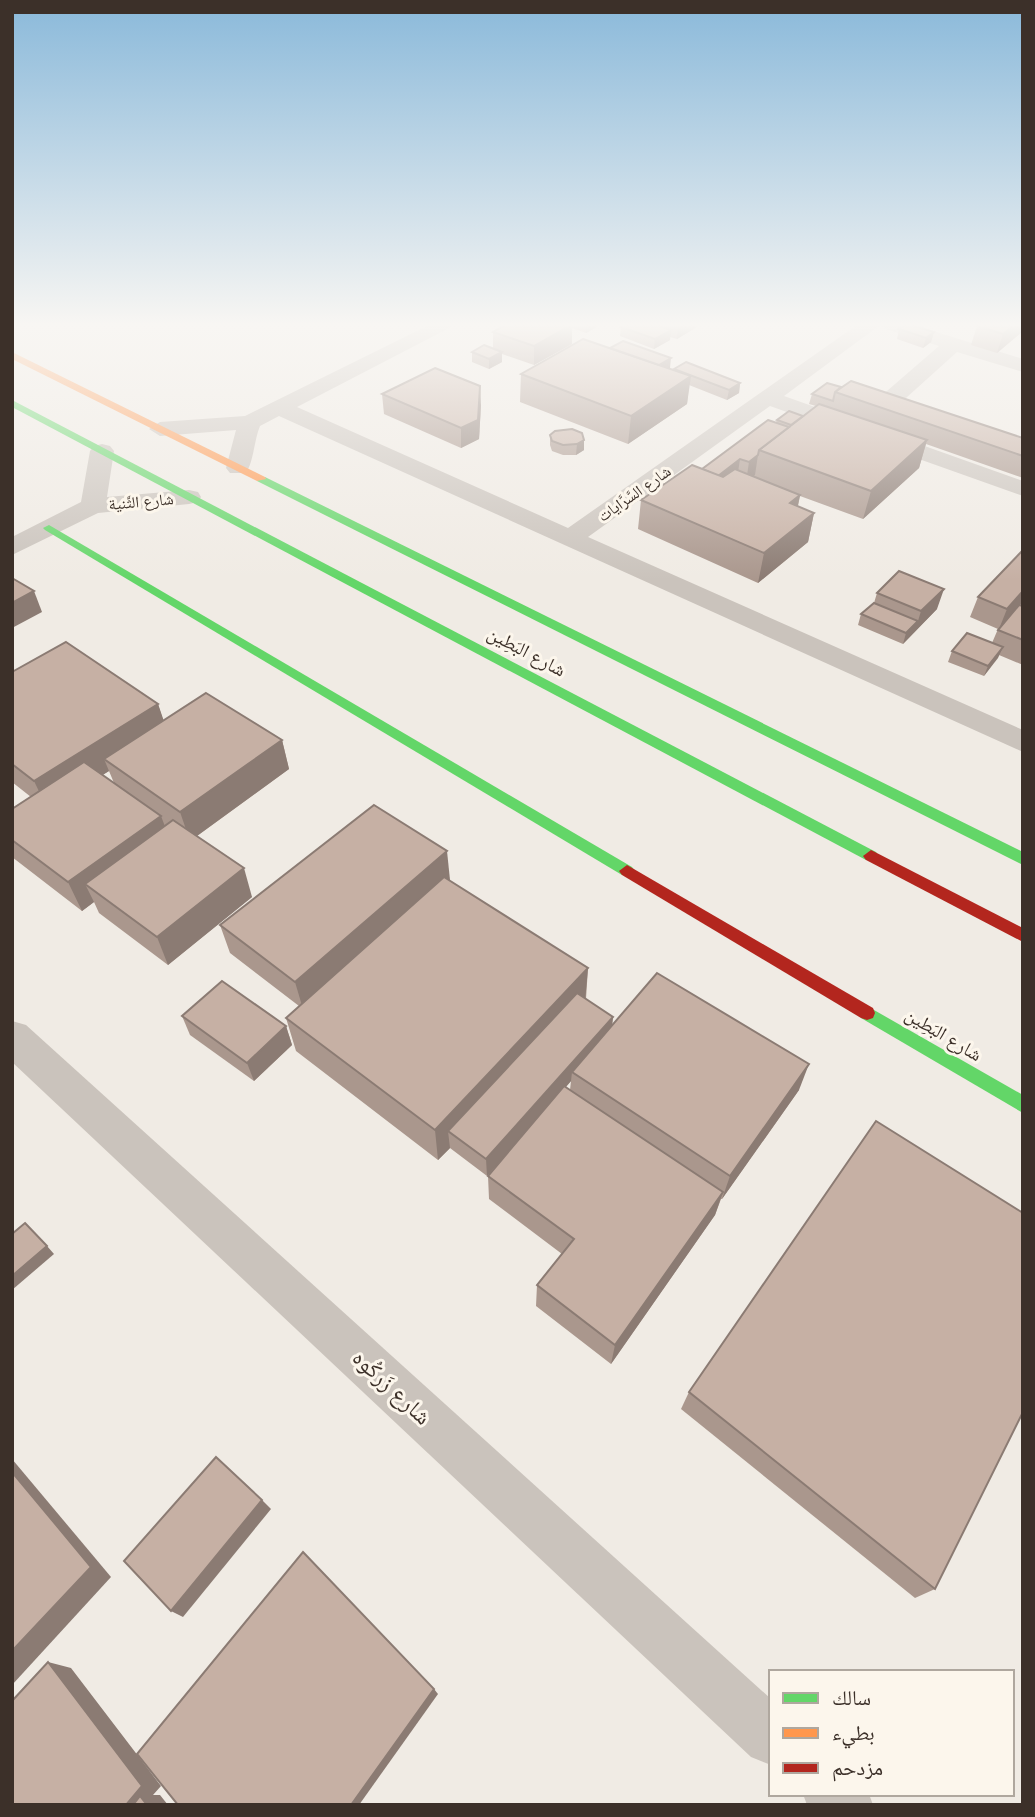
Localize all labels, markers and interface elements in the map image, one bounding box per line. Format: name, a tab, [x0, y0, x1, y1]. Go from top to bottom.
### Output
street label: شارع السَّرَّايات	[594, 460, 675, 526]
street label: شارع الثَّنية	[108, 488, 175, 515]
street label: شارع البَطِين	[484, 620, 570, 682]
street label: شارع البَطِين	[901, 1002, 987, 1066]
street label: شارع زَركُوه	[346, 1343, 438, 1431]
legend	[769, 1670, 1014, 1796]
text: سالك	[832, 1684, 871, 1710]
text: بطيء	[832, 1719, 875, 1749]
text: مزدحم	[832, 1754, 883, 1782]

